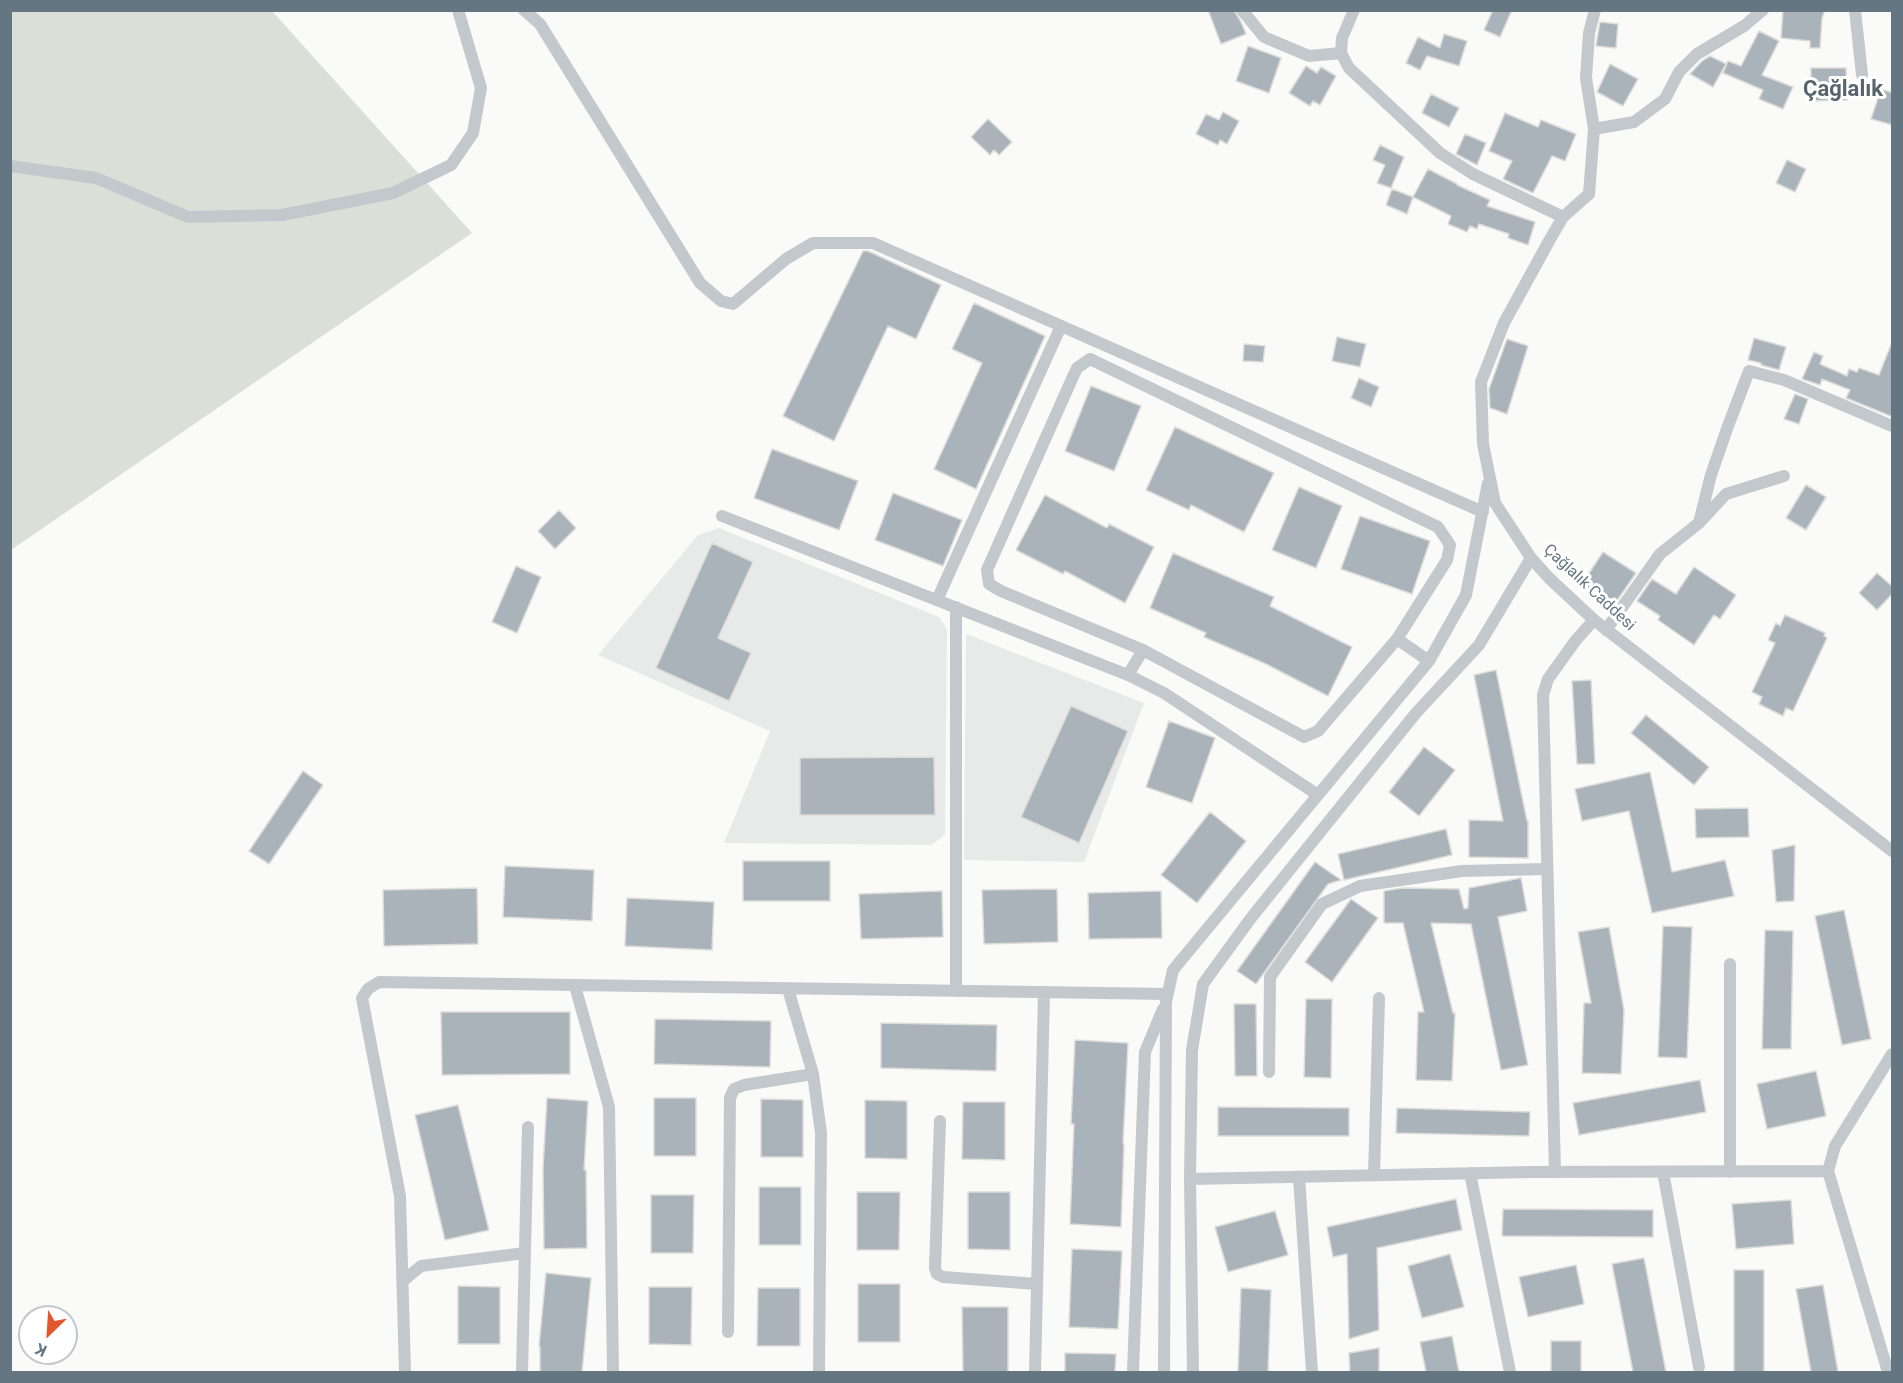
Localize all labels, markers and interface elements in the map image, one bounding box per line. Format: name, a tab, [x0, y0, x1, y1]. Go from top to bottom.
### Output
district label: Çağlalık	[1803, 77, 1883, 103]
street label: Çağlalık Caddesi	[1539, 541, 1639, 635]
north arrow	[18, 1305, 78, 1365]
text: K	[32, 1339, 50, 1361]

